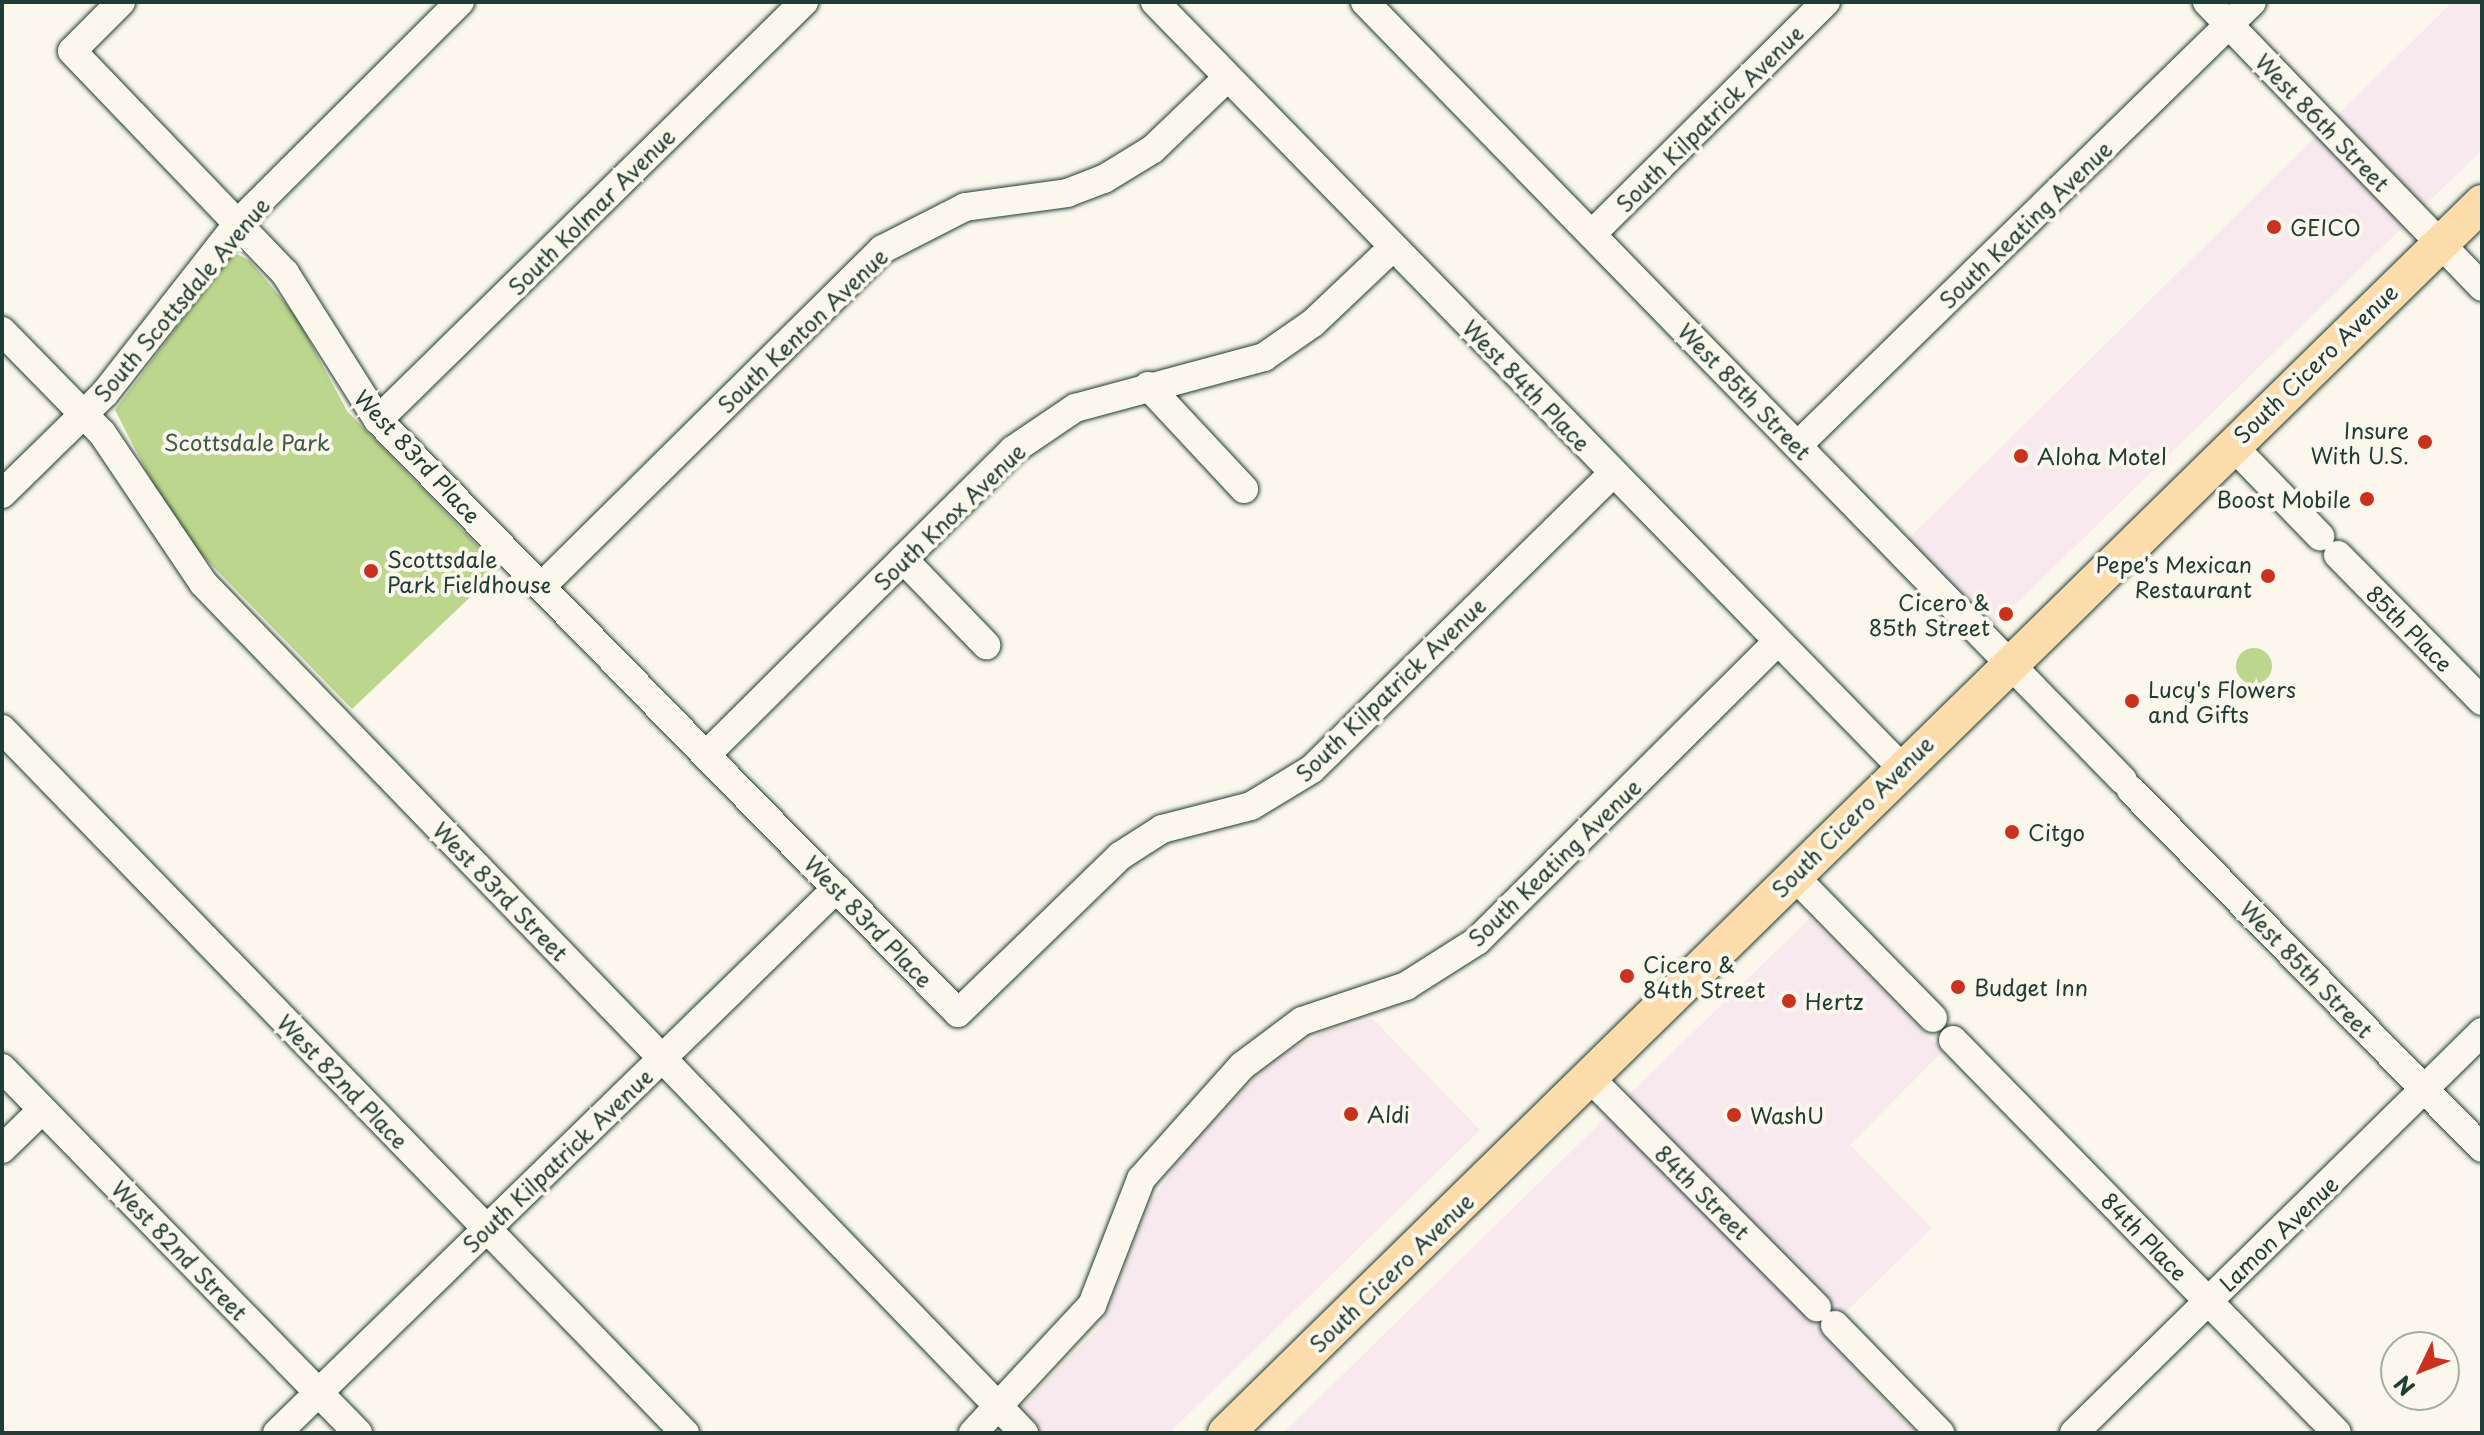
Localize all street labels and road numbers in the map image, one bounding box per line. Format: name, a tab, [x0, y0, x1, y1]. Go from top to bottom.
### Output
street label: South Kilpatrick Avenue	[1610, 19, 1808, 217]
street label: West 86th Street	[2250, 47, 2396, 197]
street label: South Kolmar Avenue	[501, 121, 681, 301]
street label: South Keating Avenue	[1933, 135, 2117, 313]
street label: South Scottsdale Avenue	[87, 191, 275, 407]
street label: South Kenton Avenue	[712, 242, 892, 418]
street label: South Cicero Avenue	[2227, 278, 2403, 448]
street label: West 84th Place	[1458, 314, 1596, 456]
street label: West 85th Street	[1673, 317, 1817, 465]
street label: West 83rd Place	[349, 383, 487, 529]
street label: South Knox Avenue	[867, 436, 1031, 596]
street label: 85th Place	[2361, 579, 2459, 677]
street label: South Kilpatrick Avenue	[1289, 591, 1491, 787]
street label: South Cicero Avenue	[1765, 729, 1939, 903]
street label: South Keating Avenue	[1462, 773, 1646, 951]
street label: West 83rd Street	[428, 816, 574, 966]
street label: West 83rd Place	[799, 849, 939, 993]
street label: West 85th Street	[2235, 895, 2379, 1043]
street label: West 82nd Place	[272, 1008, 414, 1154]
street label: South Kilpatrick Avenue	[456, 1062, 658, 1258]
street label: 84th Street	[1650, 1139, 1756, 1245]
street label: Lamon Avenue	[2214, 1171, 2342, 1295]
street label: West 82nd Street	[106, 1174, 254, 1326]
street label: 84th Place	[2096, 1186, 2194, 1286]
street label: South Cicero Avenue	[1303, 1187, 1479, 1357]

